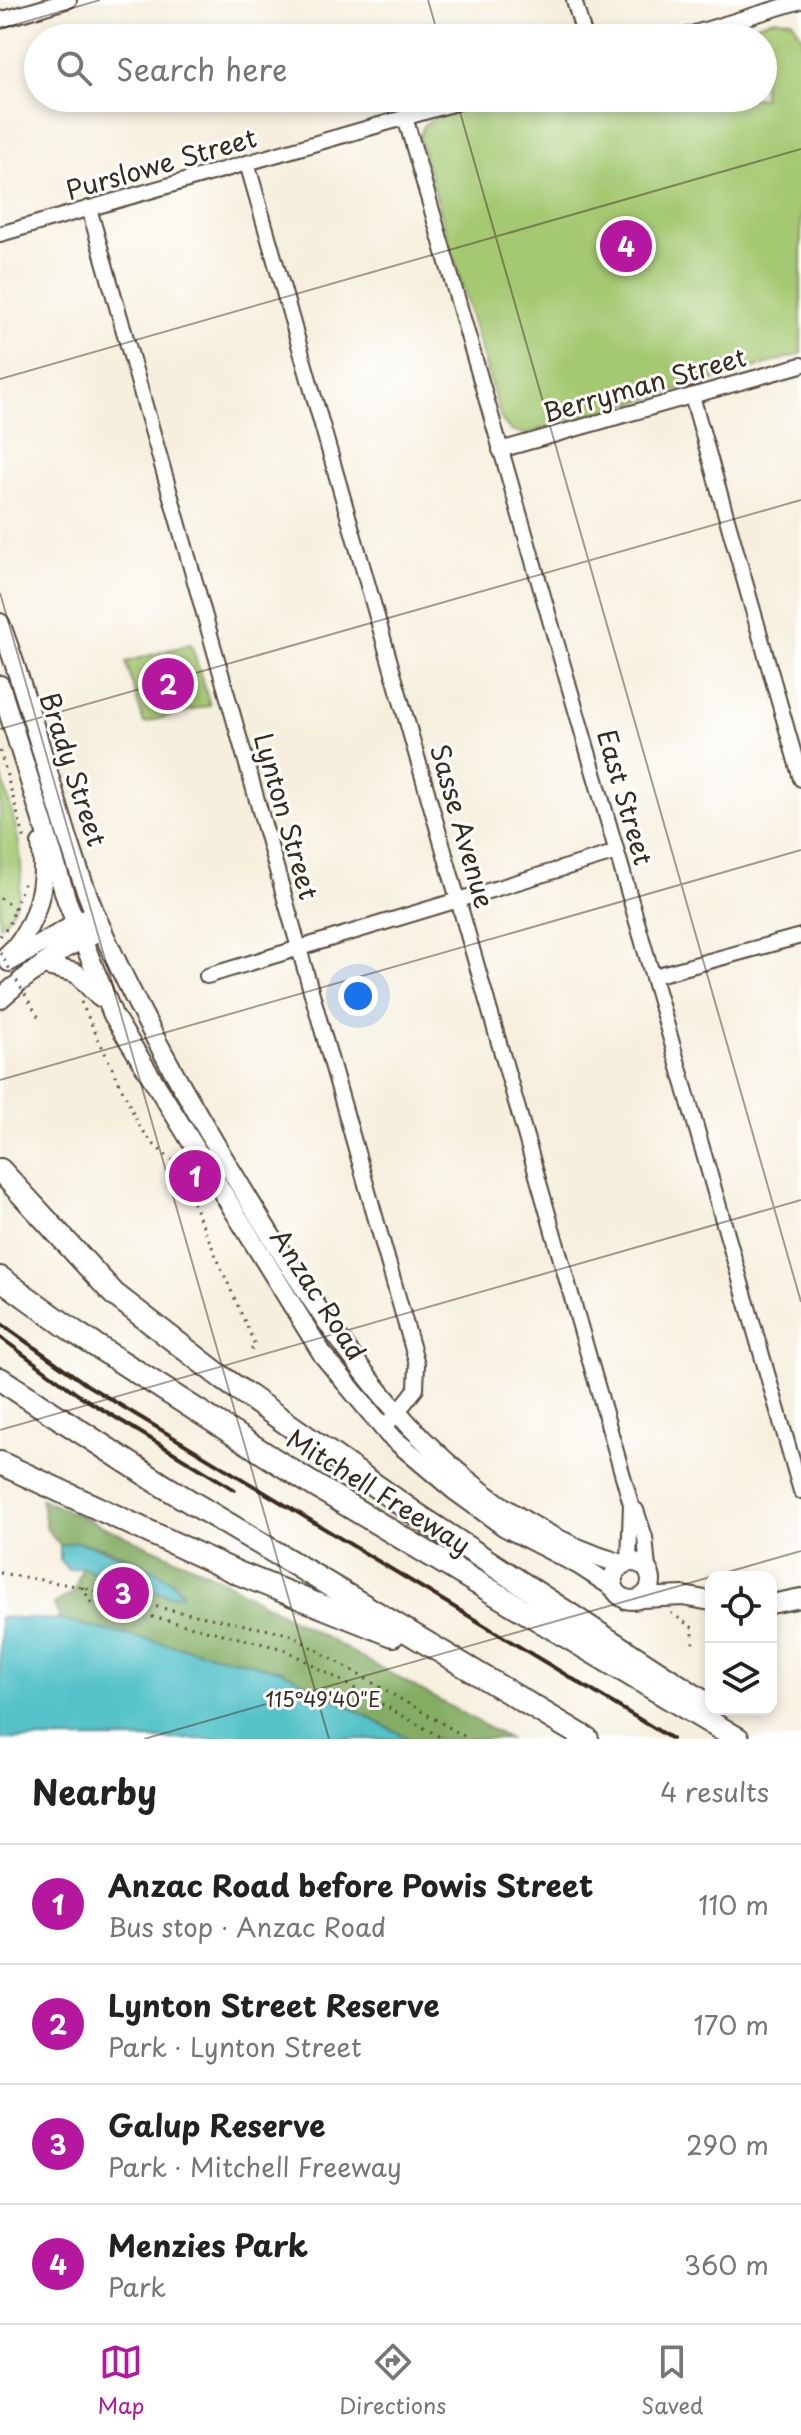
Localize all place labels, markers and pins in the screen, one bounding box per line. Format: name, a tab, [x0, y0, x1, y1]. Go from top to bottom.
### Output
pin: 4	[600, 216, 652, 276]
pin: 2	[142, 654, 194, 714]
pin: 1	[169, 1146, 221, 1206]
pin: 3	[97, 1563, 149, 1623]

